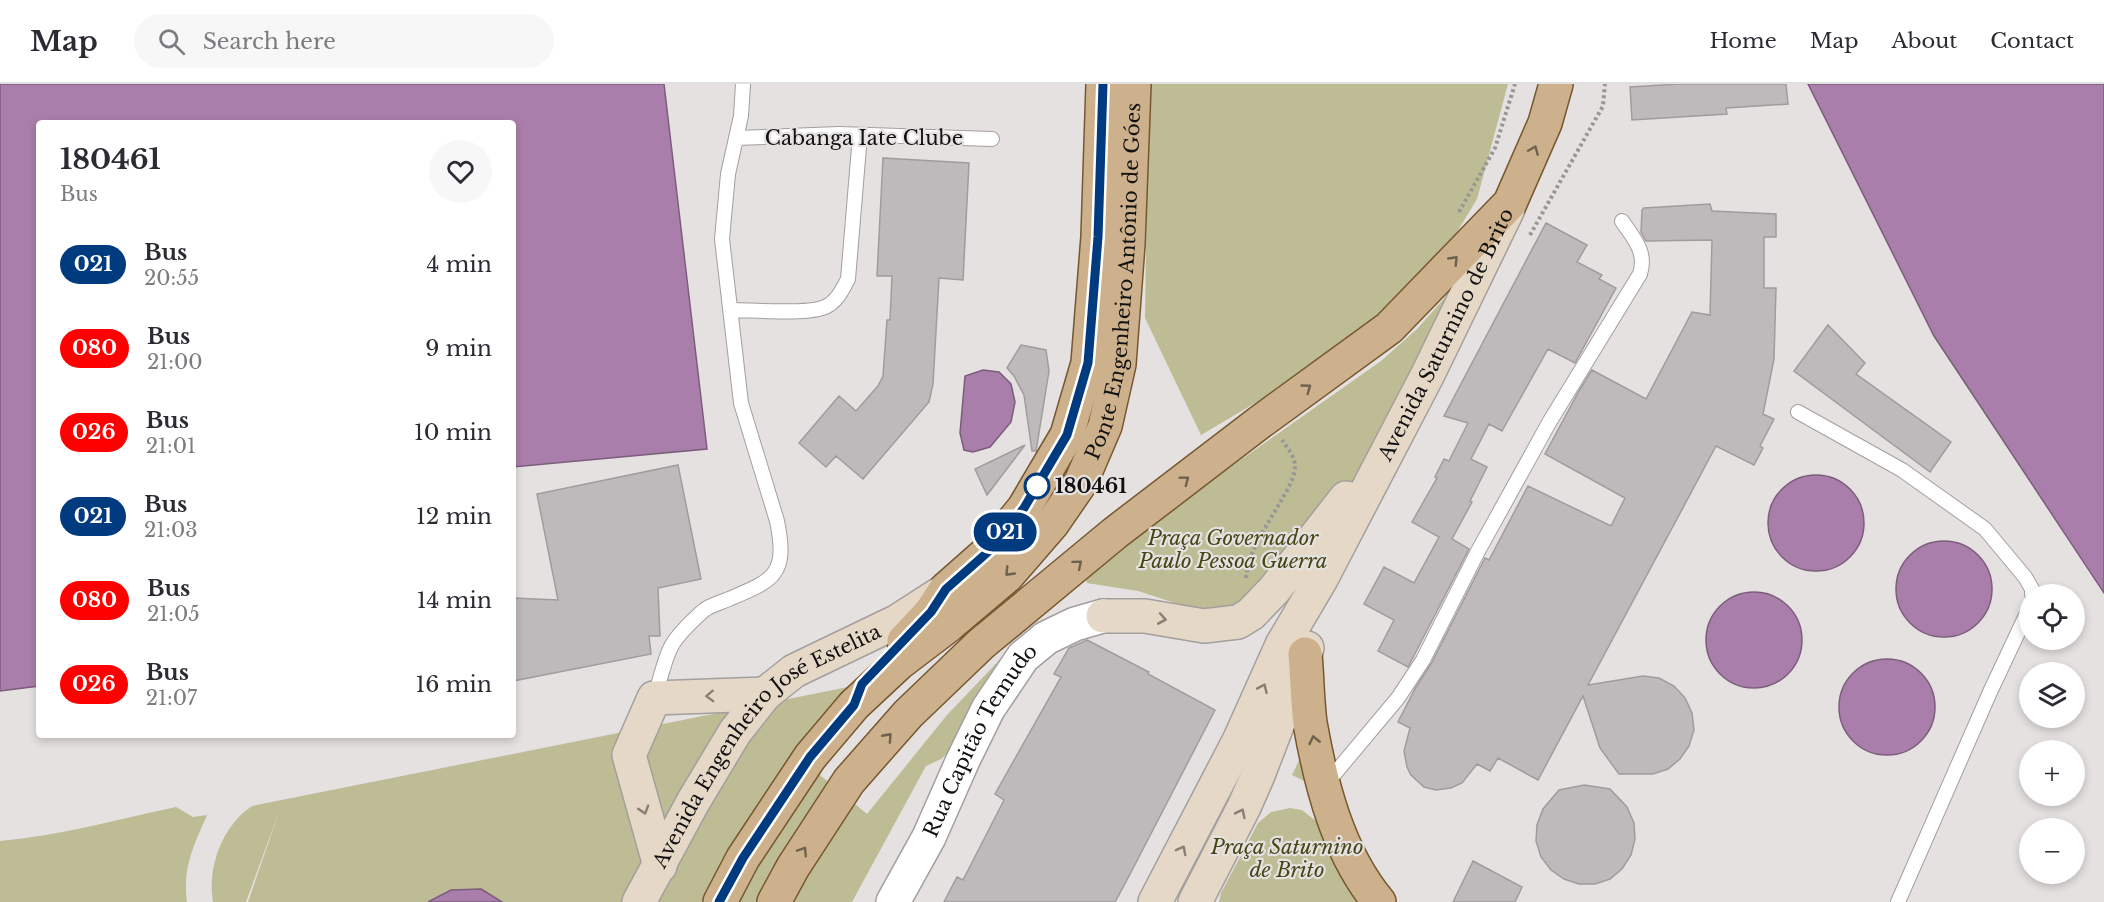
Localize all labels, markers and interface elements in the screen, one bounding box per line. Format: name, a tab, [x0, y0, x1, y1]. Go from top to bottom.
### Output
search box	[134, 14, 554, 68]
text: Map	[30, 24, 98, 59]
icon: search	[155, 25, 188, 58]
text: Search here	[203, 28, 336, 55]
text: Home	[1710, 28, 1777, 54]
text: Map	[1810, 28, 1858, 54]
text: About	[1891, 28, 1957, 54]
text: Contact	[1990, 28, 2074, 54]
street label: Ponte Engenheiro Antônio de Góes	[1080, 102, 1145, 463]
street label: Cabanga Iate Clube	[765, 126, 963, 150]
button: heart	[429, 140, 492, 203]
text: 180461	[60, 142, 161, 177]
one-way arrow	[1526, 145, 1538, 156]
text: Bus	[60, 182, 98, 206]
street label: Avenida Saturnino de Brito	[1372, 204, 1519, 466]
text: Bus	[144, 239, 187, 266]
text: 021	[74, 251, 112, 277]
text: 4 min	[427, 251, 492, 278]
one-way arrow	[1447, 257, 1458, 267]
text: 20:55	[144, 266, 199, 290]
text: Bus	[147, 323, 190, 350]
text: 080	[72, 335, 117, 361]
text: 9 min	[425, 335, 492, 362]
text: 21:00	[147, 350, 203, 374]
one-way arrow	[1301, 384, 1312, 395]
text: Bus	[146, 407, 189, 434]
text: 026	[72, 419, 116, 445]
text: 10 min	[414, 419, 492, 446]
text: 21:01	[146, 434, 196, 458]
marker: 180461	[1024, 473, 1050, 499]
place label: 180461	[1055, 474, 1127, 498]
one-way arrow	[1178, 476, 1189, 487]
text: Bus	[144, 491, 187, 518]
text: 021	[74, 503, 112, 529]
text: 12 min	[416, 503, 492, 530]
line badge: 021	[970, 512, 1040, 552]
text: 21:03	[144, 518, 198, 542]
text: 021	[986, 519, 1024, 545]
park label: Praça Governador Paulo Pessoa Guerra	[1138, 526, 1328, 573]
one-way arrow	[1071, 560, 1082, 571]
one-way arrow	[1005, 566, 1016, 576]
text: Bus	[147, 575, 190, 602]
map controls	[2019, 584, 2085, 884]
button: locate	[2019, 584, 2085, 650]
text: 080	[72, 587, 117, 613]
text: 14 min	[417, 587, 492, 614]
text: 21:05	[147, 602, 200, 626]
one-way arrow	[1156, 612, 1166, 625]
street label: Avenida Engenheiro José Estelita	[647, 619, 886, 873]
street label: Rua Capitão Temudo	[918, 638, 1042, 841]
text: Bus	[146, 659, 189, 686]
button: layers	[2019, 662, 2085, 728]
text: 026	[72, 671, 116, 697]
text: 16 min	[415, 671, 492, 698]
one-way arrow	[1256, 683, 1268, 694]
text: 21:07	[146, 686, 197, 710]
one-way arrow	[705, 690, 714, 703]
one-way arrow	[881, 733, 892, 744]
one-way arrow	[1309, 736, 1322, 746]
button: +	[2019, 740, 2085, 806]
one-way arrow	[637, 804, 649, 815]
one-way arrow	[1233, 808, 1245, 819]
button: −	[2019, 818, 2085, 884]
park label: Praça Saturnino de Brito	[1210, 835, 1363, 882]
one-way arrow	[1175, 846, 1186, 856]
one-way arrow	[796, 847, 807, 858]

